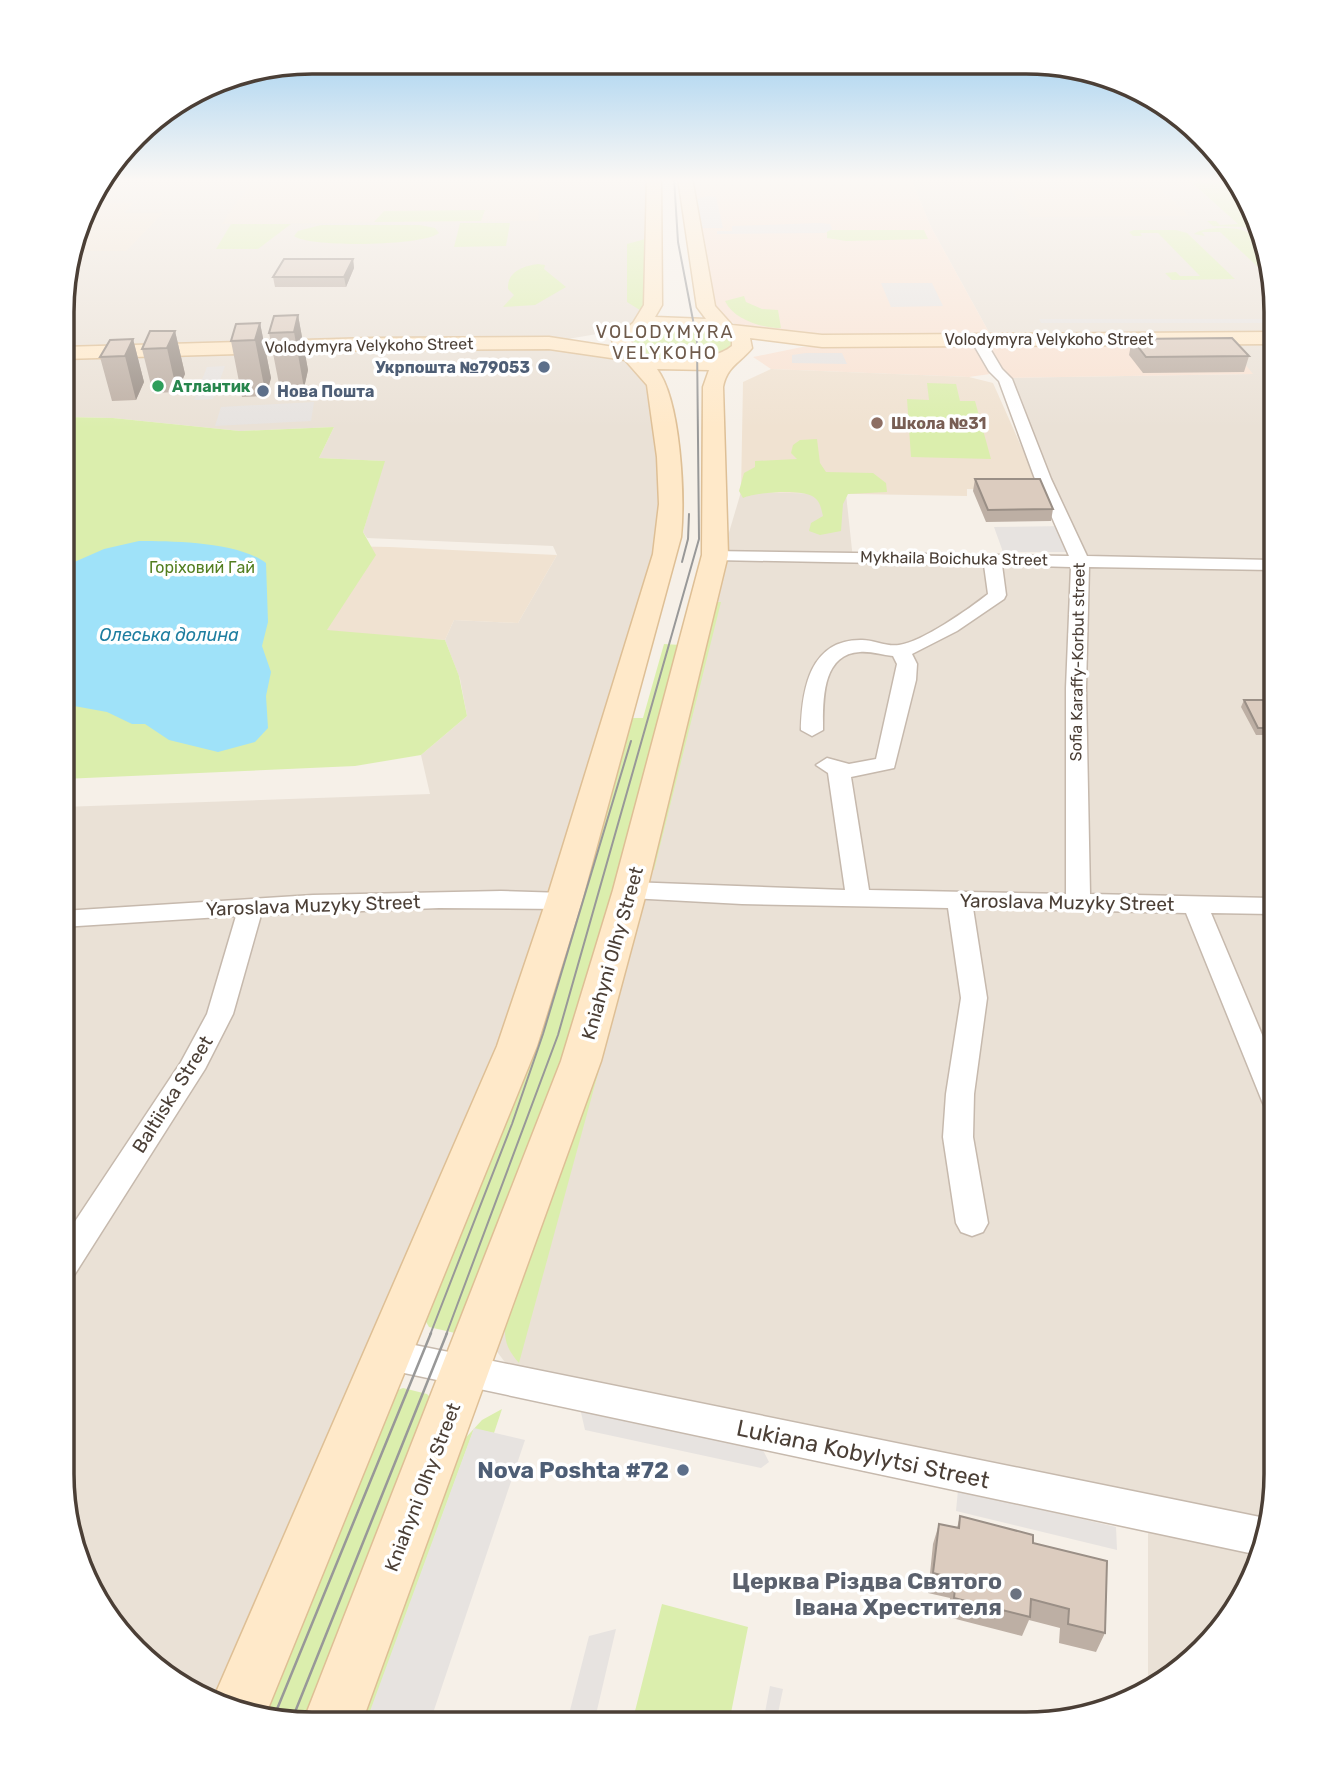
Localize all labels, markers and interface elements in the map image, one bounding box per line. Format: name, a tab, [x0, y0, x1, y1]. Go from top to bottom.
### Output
district label: VOLODYMYRA VELYKOHO	[595, 321, 735, 364]
street label: Volodymyra Velykoho Street	[945, 330, 1153, 349]
street label: Volodymyra Velykoho Street	[264, 334, 474, 357]
place label: Укрпошта №79053	[375, 358, 530, 377]
marker: Укрпошта №79053	[536, 359, 552, 375]
place label: Атлантик	[172, 377, 251, 396]
marker: Атлантик	[150, 378, 166, 394]
place label: Нова Пошта	[277, 382, 374, 401]
marker: Нова Пошта	[255, 383, 271, 399]
place label: Школа №31	[891, 414, 986, 433]
marker: Школа №31	[869, 415, 885, 431]
street label: Mykhaila Boichuka Street	[860, 547, 1048, 570]
park label: Горіховий Гай	[149, 558, 255, 577]
street label: Sofia Karaffy-Korbut street	[1066, 562, 1089, 762]
water label: Олеська долина	[99, 624, 239, 646]
street label: Kniahyni Olhy Street	[577, 863, 648, 1042]
street label: Yaroslava Muzyky Street	[959, 889, 1175, 916]
street label: Yaroslava Muzyky Street	[205, 890, 421, 921]
street label: Baltiiska Street	[127, 1031, 218, 1157]
street label: Kniahyni Olhy Street	[380, 1399, 465, 1575]
street label: Lukiana Kobylytsi Street	[734, 1414, 992, 1494]
place label: Nova Poshta #72	[477, 1456, 669, 1484]
marker: Nova Poshta #72	[675, 1462, 691, 1478]
place label: Церква Різдва Святого Івана Хрестителя	[732, 1567, 1002, 1621]
marker: Церква Різдва Святого Івана Хрестителя	[1008, 1586, 1024, 1602]

